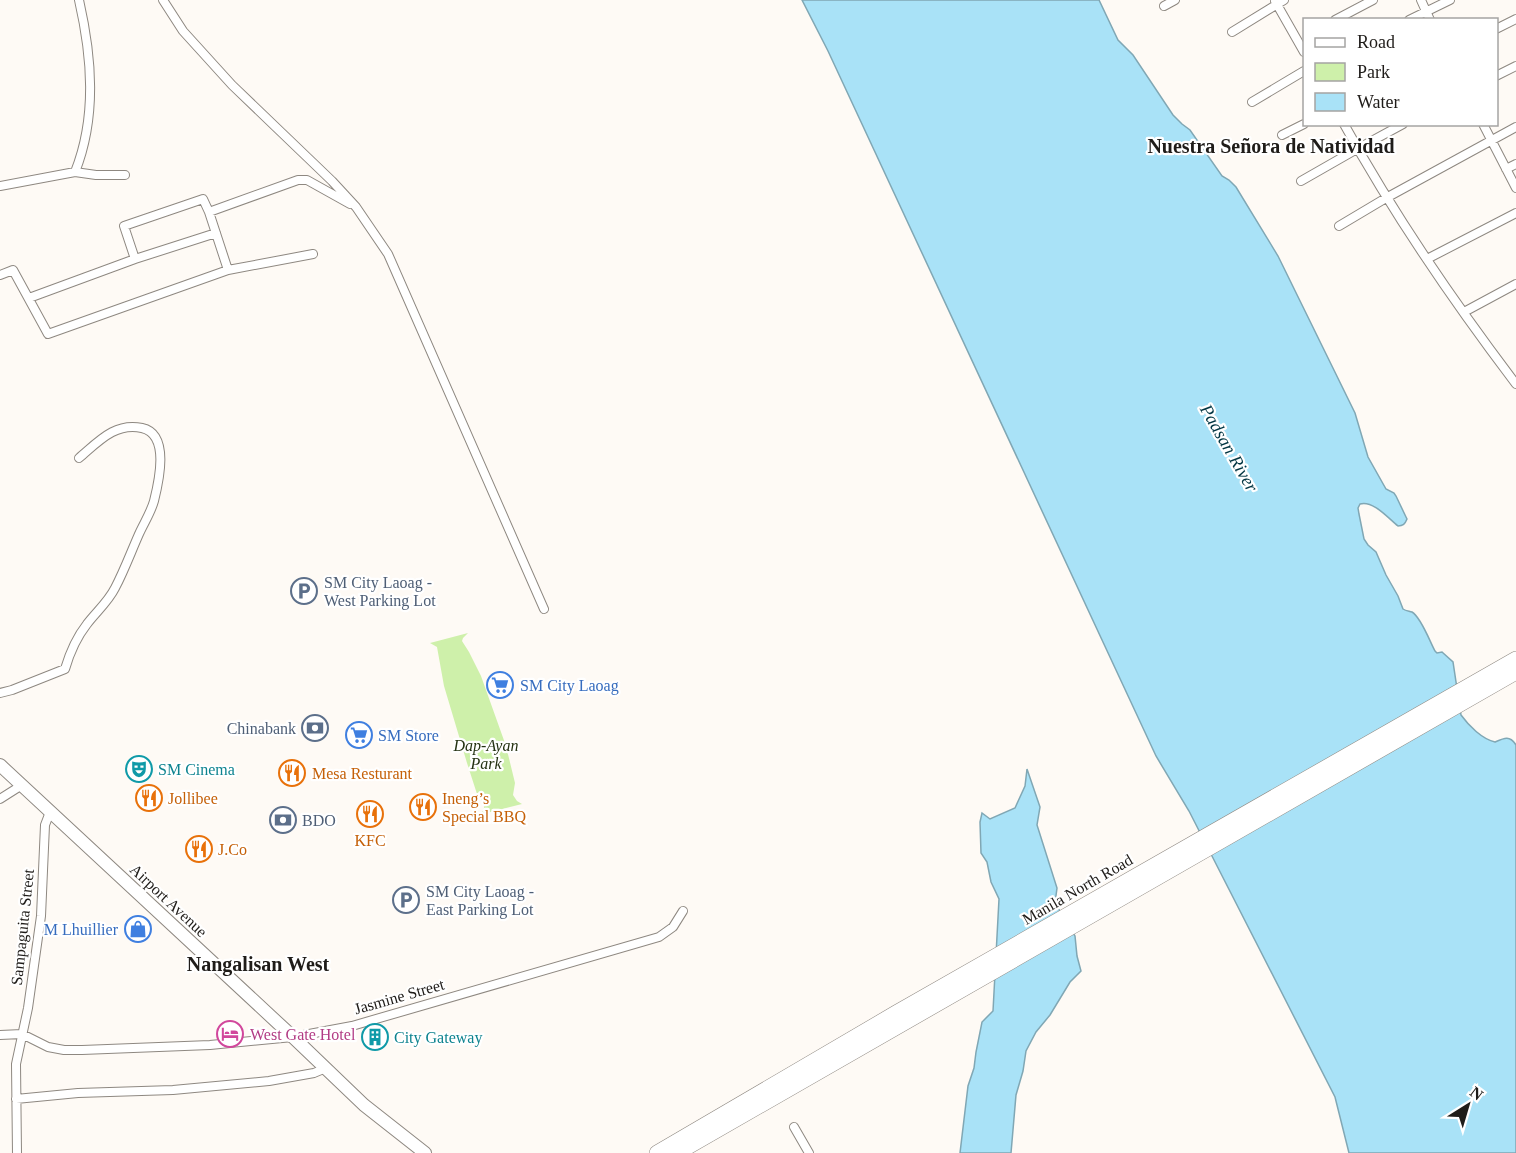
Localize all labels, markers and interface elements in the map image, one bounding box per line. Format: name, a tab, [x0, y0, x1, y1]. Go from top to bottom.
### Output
legend	[1303, 18, 1498, 126]
text: Road	[1357, 32, 1395, 52]
text: Park	[1357, 62, 1390, 82]
text: Water	[1357, 92, 1400, 112]
district label: Nuestra Señora de Natividad	[1147, 135, 1395, 157]
water label: Padsan River	[1195, 400, 1263, 496]
place label: SM City Laoag - West Parking Lot	[324, 574, 436, 610]
parking icon: SM City Laoag - West Parking Lot	[289, 576, 319, 606]
supermarket icon: SM City Laoag	[485, 670, 515, 700]
place label: SM City Laoag	[520, 677, 619, 695]
bank icon: Chinabank	[300, 713, 330, 743]
place label: Chinabank	[227, 720, 296, 737]
supermarket icon: SM Store	[344, 720, 374, 750]
place label: SM Store	[378, 727, 439, 744]
park label: Dap-Ayan Park	[453, 737, 518, 772]
theatre icon: SM Cinema	[124, 754, 154, 784]
restaurant icon: Mesa Resturant	[277, 758, 307, 788]
place label: SM Cinema	[158, 761, 235, 778]
place label: Mesa Resturant	[312, 765, 413, 782]
restaurant icon: Jollibee	[134, 783, 164, 813]
place label: Jollibee	[168, 790, 218, 807]
place label: Ineng’s Special BBQ	[442, 790, 526, 826]
restaurant icon: Ineng’s Special BBQ	[408, 792, 438, 822]
restaurant icon: KFC	[355, 799, 385, 829]
bank icon: BDO	[268, 805, 298, 835]
place label: BDO	[302, 812, 336, 829]
place label: KFC	[354, 832, 386, 849]
restaurant icon: J.Co	[184, 834, 214, 864]
place label: J.Co	[218, 841, 247, 858]
street label: Manila North Road	[1019, 851, 1135, 928]
street label: Airport Avenue	[126, 860, 211, 941]
street label: Sampaguita Street	[8, 868, 38, 986]
place label: SM City Laoag - East Parking Lot	[426, 883, 534, 919]
parking icon: SM City Laoag - East Parking Lot	[391, 885, 421, 915]
shop icon: M Lhuillier	[123, 914, 153, 944]
place label: M Lhuillier	[44, 921, 119, 938]
district label: Nangalisan West	[187, 953, 330, 976]
street label: Jasmine Street	[352, 975, 447, 1017]
hotel icon: West Gate Hotel	[215, 1019, 245, 1049]
building icon: City Gateway	[360, 1022, 390, 1052]
place label: West Gate Hotel	[250, 1026, 356, 1043]
place label: City Gateway	[394, 1029, 482, 1047]
north arrow	[1438, 1075, 1498, 1135]
text: N	[1467, 1083, 1487, 1104]

